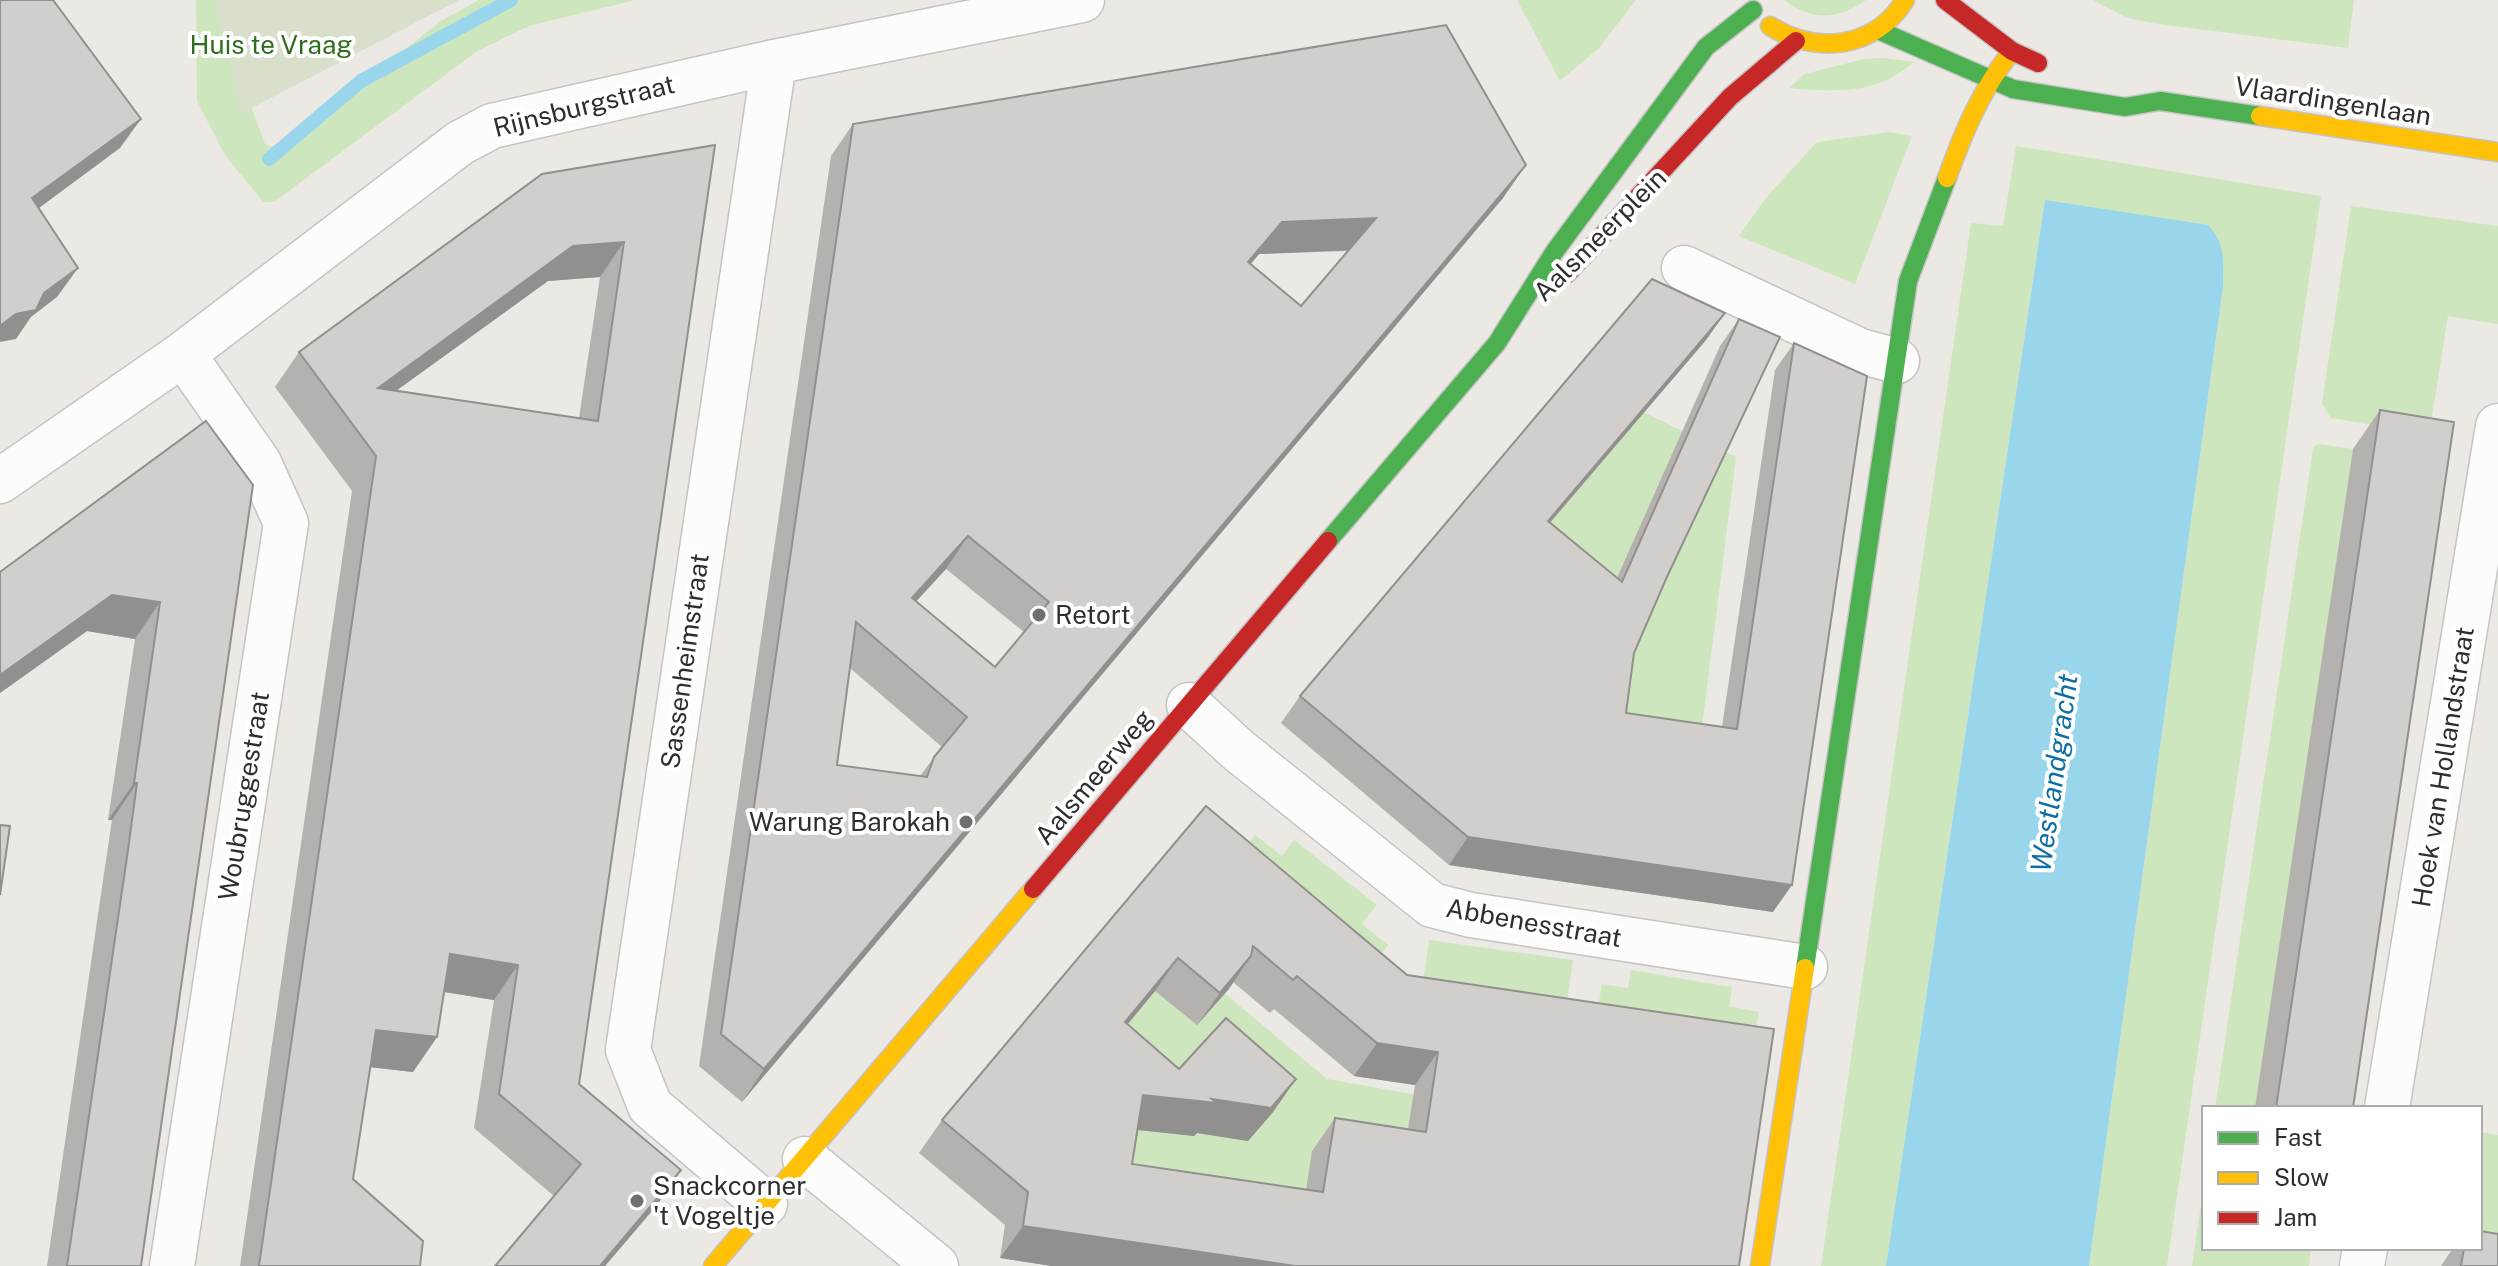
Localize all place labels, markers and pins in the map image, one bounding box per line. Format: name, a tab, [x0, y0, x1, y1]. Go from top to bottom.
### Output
place label: Retort	[1055, 599, 1131, 630]
marker: Retort	[1030, 606, 1048, 624]
place label: Warung Barokah	[749, 806, 950, 837]
marker: Warung Barokah	[957, 813, 975, 831]
place label: Snackcorner 't Vogeltje	[653, 1170, 807, 1231]
marker: Snackcorner 't Vogeltje	[628, 1192, 646, 1210]

